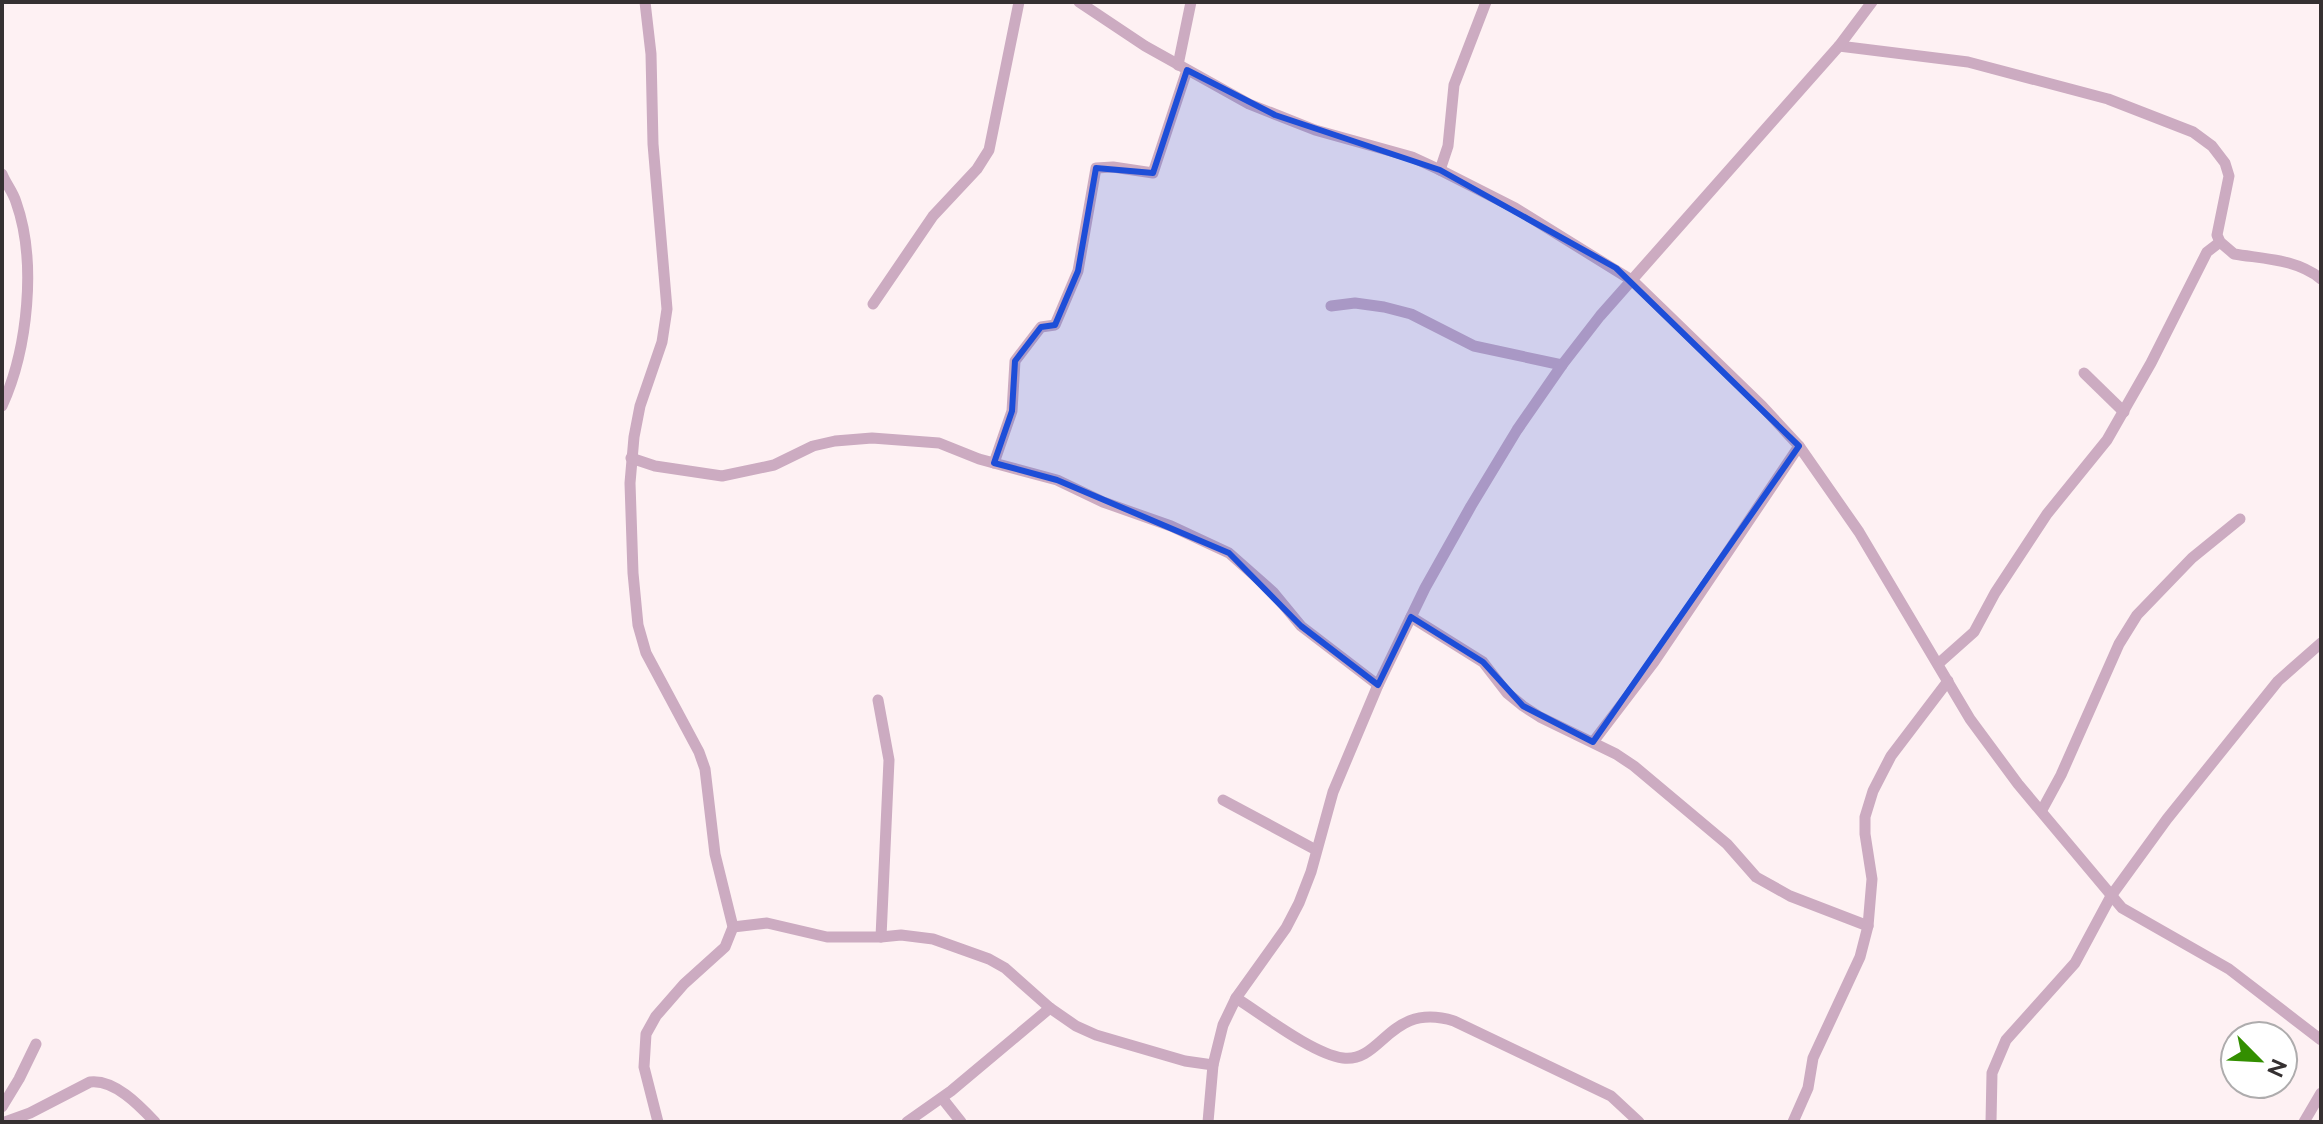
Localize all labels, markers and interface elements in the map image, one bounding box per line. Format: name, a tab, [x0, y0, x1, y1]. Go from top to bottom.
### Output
north arrow	[2219, 1020, 2299, 1100]
text: N	[2262, 1055, 2293, 1081]

